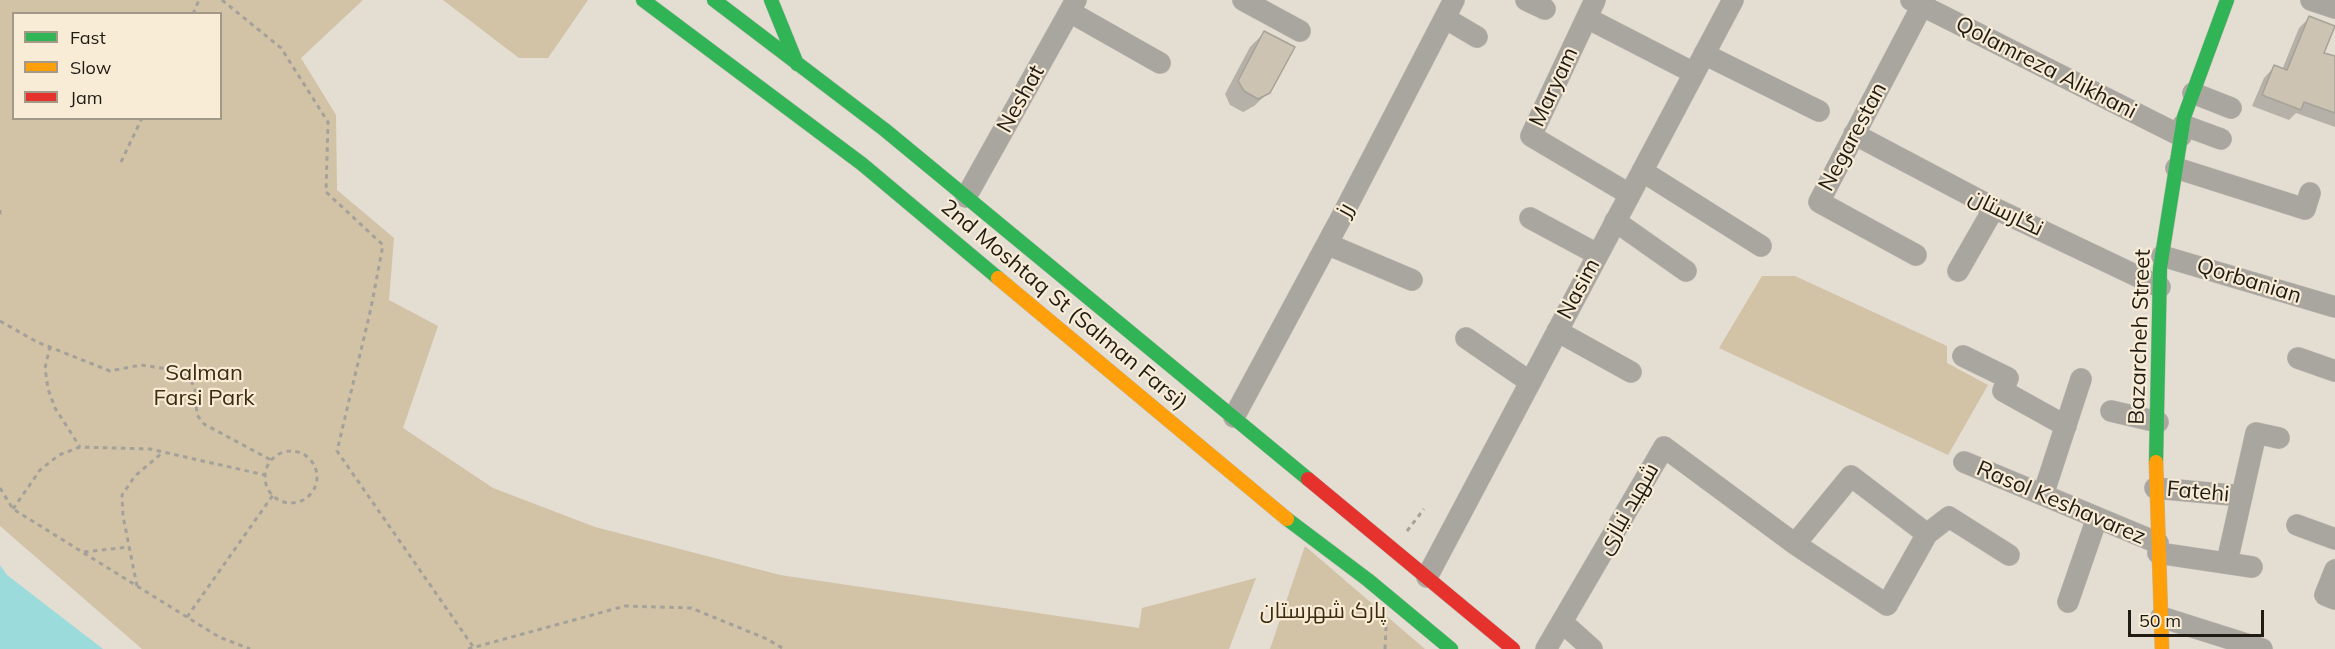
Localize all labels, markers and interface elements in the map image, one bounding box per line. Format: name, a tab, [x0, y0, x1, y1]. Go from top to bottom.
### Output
street label: Qolamreza Alikhani	[1951, 11, 2141, 125]
legend	[12, 12, 222, 120]
text: Fast	[70, 26, 106, 49]
street label: Maryam	[1524, 43, 1584, 131]
text: Slow	[70, 56, 111, 79]
street label: Neshat	[992, 61, 1050, 137]
street label: Negarestan	[1813, 78, 1893, 196]
text: Jam	[70, 86, 103, 109]
street label: نگارستان	[1964, 184, 2048, 242]
street label: 2nd Moshtaq St (Salman Farsi)	[935, 194, 1193, 416]
street label: رز	[1331, 199, 1359, 221]
street label: Bazarcheh Street	[2124, 249, 2156, 425]
street label: Qorbanian	[2193, 253, 2305, 309]
street label: Nasim	[1552, 254, 1606, 324]
park label: Salman Farsi Park	[153, 360, 255, 412]
street label: Rasol Keshavarez	[1972, 455, 2150, 551]
street label: شهید نیازی	[1591, 459, 1665, 559]
street label: Fatehi	[2166, 476, 2230, 508]
park label: پارک شهرستان	[1260, 598, 1386, 624]
scale bar	[2131, 598, 2268, 636]
text: 50 m	[2139, 609, 2181, 632]

